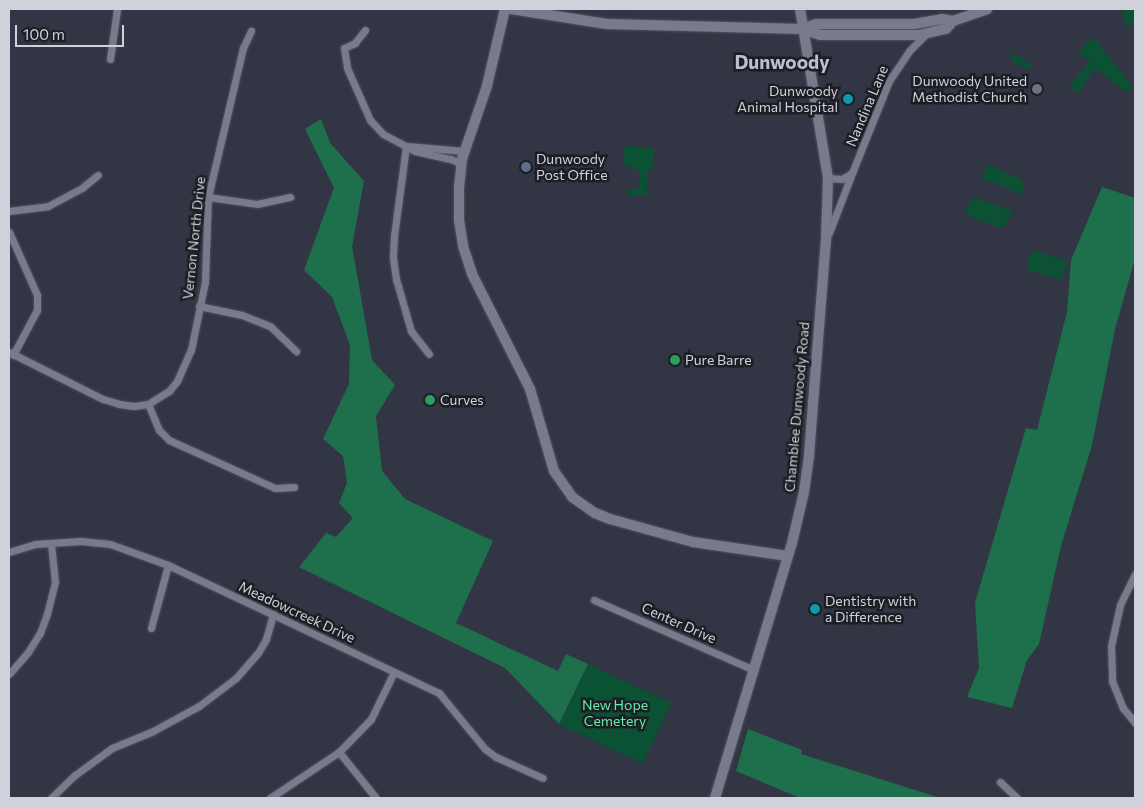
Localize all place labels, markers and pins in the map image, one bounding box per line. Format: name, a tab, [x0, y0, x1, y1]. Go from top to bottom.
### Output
place label: Dunwoody United Methodist Church	[912, 73, 1027, 105]
place label: Dunwoody Animal Hospital	[737, 83, 838, 115]
marker: Dunwoody United Methodist Church	[1031, 83, 1043, 95]
marker: Dunwoody Animal Hospital	[842, 93, 854, 105]
place label: Dunwoody Post Office	[536, 151, 608, 184]
marker: Dunwoody Post Office	[520, 161, 532, 173]
place label: Pure Barre	[685, 352, 752, 368]
marker: Pure Barre	[669, 354, 681, 366]
place label: Curves	[440, 392, 484, 408]
marker: Curves	[424, 394, 436, 406]
place label: Dentistry with a Difference	[825, 593, 916, 626]
marker: Dentistry with a Difference	[809, 603, 821, 615]

